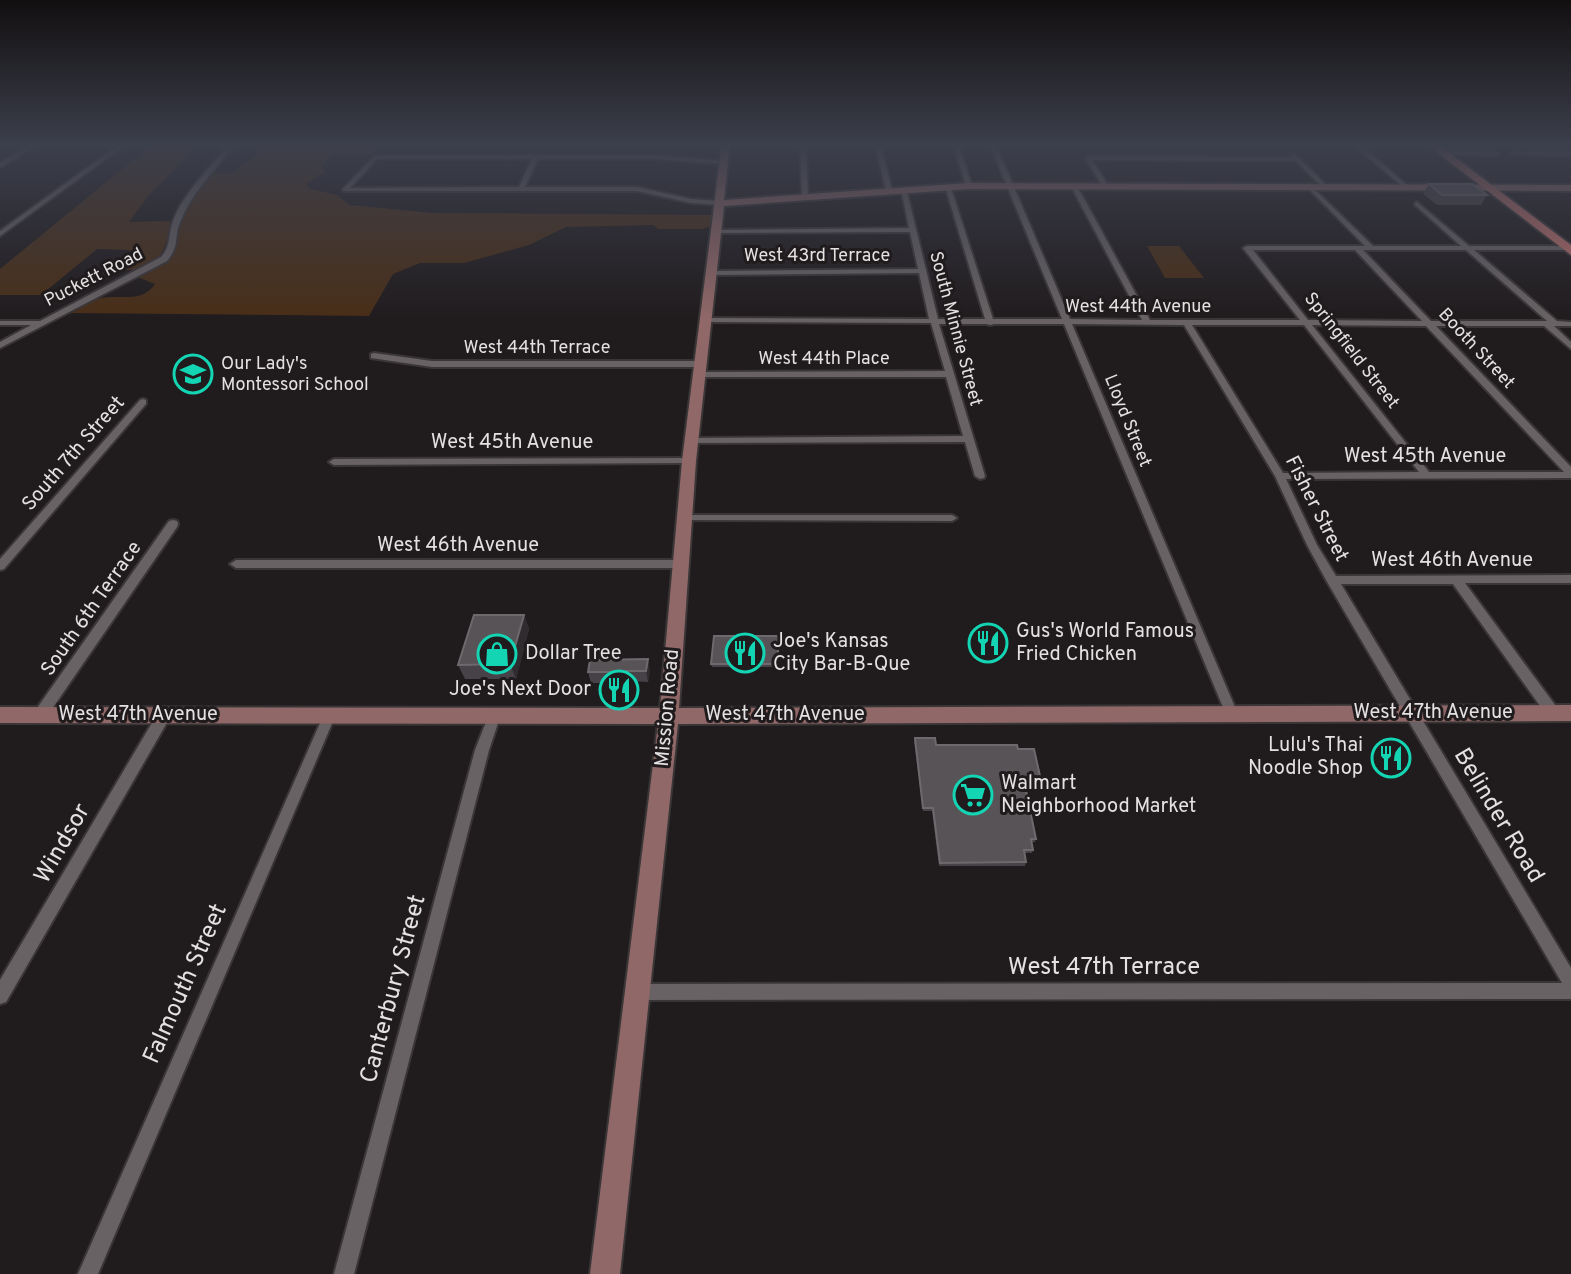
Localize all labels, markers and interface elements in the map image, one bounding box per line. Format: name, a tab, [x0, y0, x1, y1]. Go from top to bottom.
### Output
street label: Puckett Road	[41, 243, 147, 313]
street label: West 43rd Terrace	[744, 245, 890, 268]
street label: South Minnie Street	[923, 249, 987, 409]
street label: Springfield Street	[1298, 288, 1404, 414]
street label: West 44th Avenue	[1065, 296, 1211, 319]
street label: Booth Street	[1433, 304, 1519, 394]
street label: West 44th Terrace	[464, 337, 610, 360]
street label: West 44th Place	[758, 348, 890, 371]
school or university icon: Our Lady's Montessori School	[172, 353, 214, 395]
place label: Our Lady's Montessori School	[221, 353, 369, 397]
street label: Lloyd Street	[1098, 371, 1156, 471]
street label: South 7th Street	[17, 391, 131, 517]
street label: West 45th Avenue	[431, 430, 593, 456]
street label: West 45th Avenue	[1344, 444, 1506, 470]
street label: Fisher Street	[1278, 452, 1354, 566]
street label: West 46th Avenue	[377, 533, 539, 559]
street label: South 6th Terrace	[36, 536, 148, 682]
street label: West 46th Avenue	[1371, 548, 1533, 574]
place label: Gus's World Famous Fried Chicken	[1016, 619, 1194, 668]
restaurant icon: Gus's World Famous Fried Chicken	[967, 622, 1009, 664]
place label: Joe's Kansas City Bar-B-Que	[773, 629, 910, 678]
restaurant icon: Joe's Kansas City Bar-B-Que	[724, 632, 766, 674]
shop icon: Dollar Tree	[476, 633, 518, 675]
place label: Dollar Tree	[525, 641, 622, 667]
street label: Mission Road	[650, 648, 686, 768]
restaurant icon: Joe's Next Door	[598, 669, 640, 711]
place label: Joe's Next Door	[449, 677, 591, 703]
street label: West 47th Avenue	[1353, 700, 1513, 726]
street label: West 47th Avenue	[58, 702, 218, 728]
street label: West 47th Avenue	[705, 702, 865, 728]
place label: Lulu's Thai Noodle Shop	[1248, 733, 1363, 782]
restaurant icon: Lulu's Thai Noodle Shop	[1370, 737, 1412, 779]
street label: Belinder Road	[1446, 743, 1550, 889]
place label: Walmart Neighborhood Market	[1001, 771, 1196, 820]
supermarket icon: Walmart Neighborhood Market	[952, 774, 994, 816]
street label: Windsor	[28, 799, 98, 889]
street label: Canterbury Street	[354, 891, 434, 1087]
street label: Falmouth Street	[137, 899, 235, 1069]
street label: West 47th Terrace	[1008, 953, 1200, 983]

